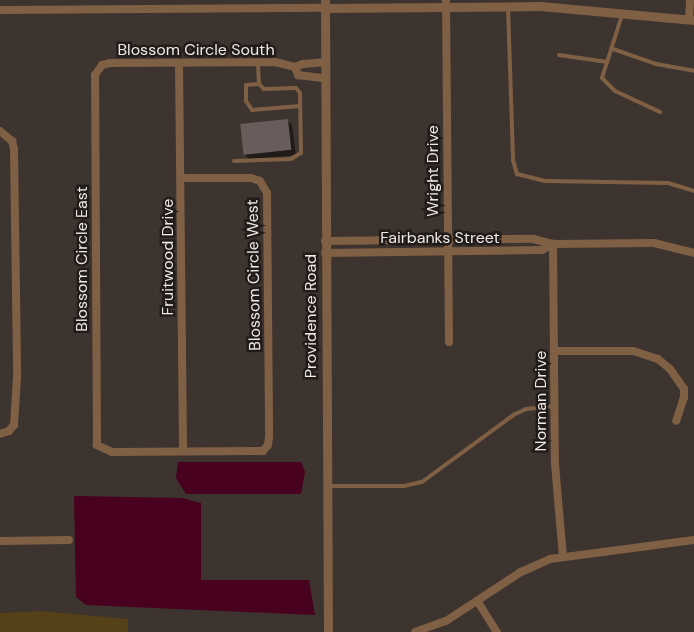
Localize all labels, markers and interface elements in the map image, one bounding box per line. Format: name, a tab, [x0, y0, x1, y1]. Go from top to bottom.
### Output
street label: Blossom Circle South	[117, 40, 275, 60]
street label: Wright Drive	[423, 125, 443, 217]
street label: Blossom Circle East	[72, 186, 92, 332]
street label: Fruitwood Drive	[158, 199, 178, 315]
street label: Blossom Circle West	[243, 199, 265, 351]
street label: Fairbanks Street	[380, 228, 500, 248]
street label: Providence Road	[301, 254, 321, 378]
street label: Norman Drive	[531, 351, 551, 451]

